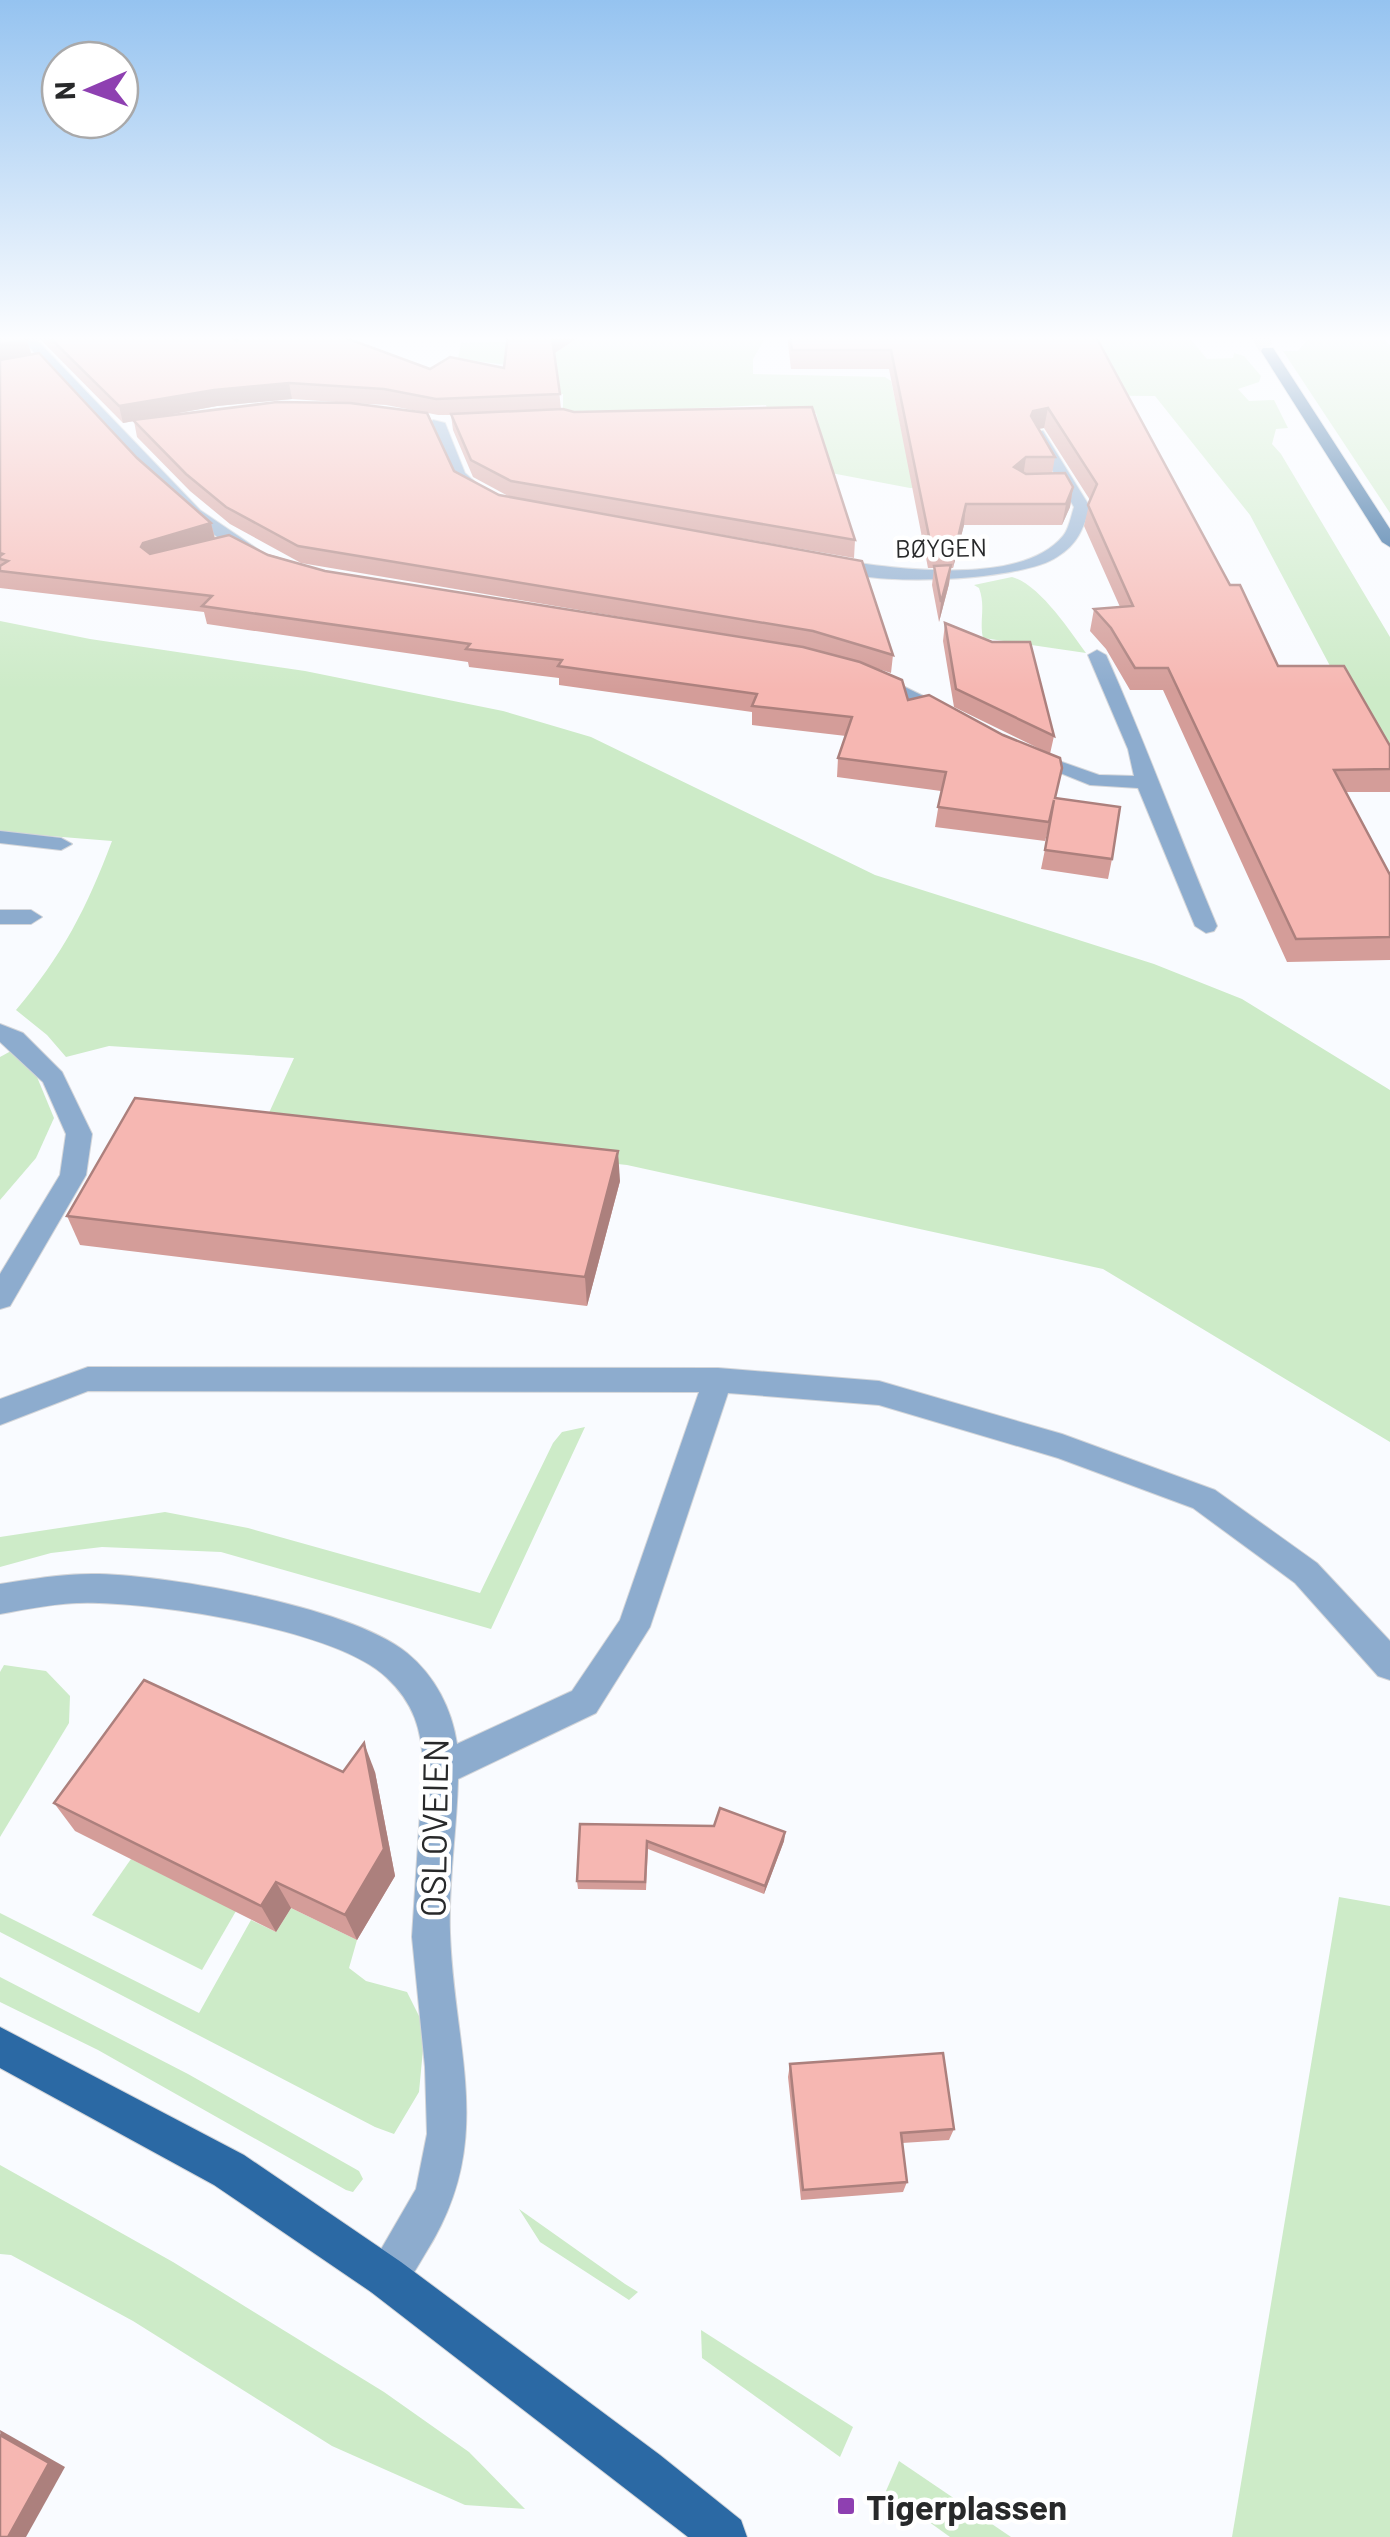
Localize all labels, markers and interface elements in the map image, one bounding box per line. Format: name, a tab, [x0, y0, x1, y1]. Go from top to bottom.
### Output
north arrow	[40, 40, 140, 140]
text: N	[47, 81, 81, 101]
street label: BØYGEN	[895, 531, 987, 563]
street label: OSLOVEIEN	[410, 1738, 456, 1918]
place label: Tigerplassen	[866, 2485, 1067, 2527]
marker: Tigerplassen	[835, 2495, 857, 2517]

